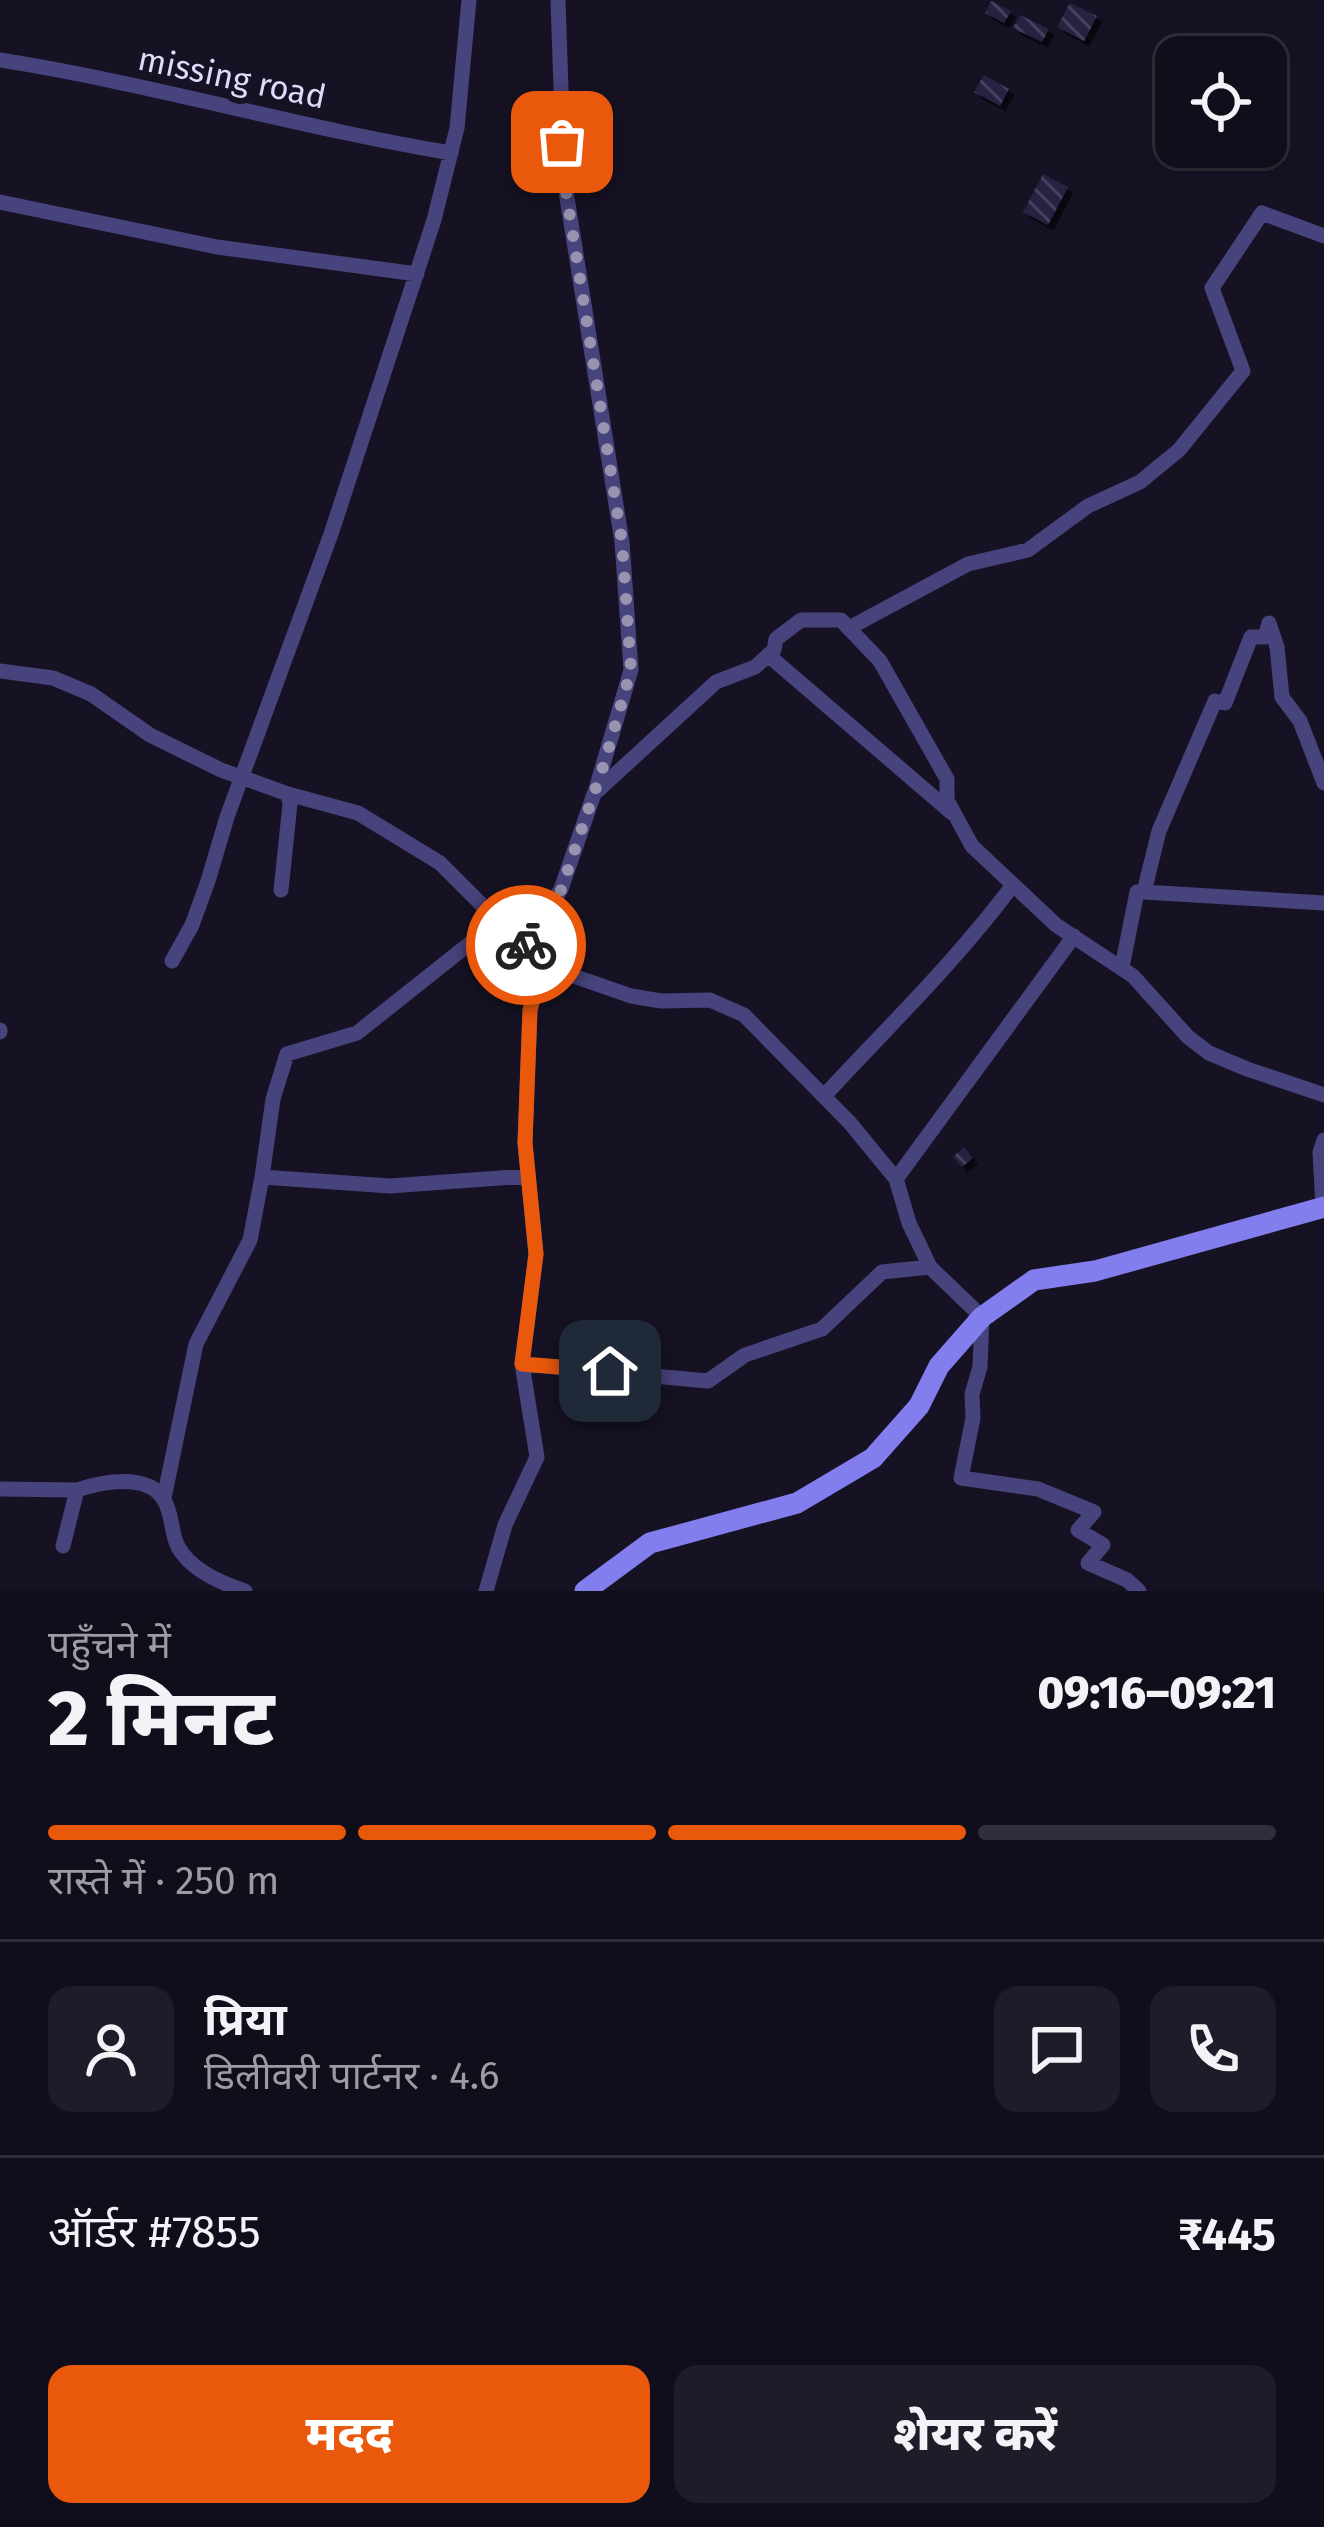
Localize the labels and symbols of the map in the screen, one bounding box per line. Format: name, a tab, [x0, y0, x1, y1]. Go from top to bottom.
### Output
street label: missing road	[134, 39, 330, 117]
pin	[511, 91, 613, 193]
courier	[466, 885, 586, 1005]
pin	[559, 1320, 661, 1422]

